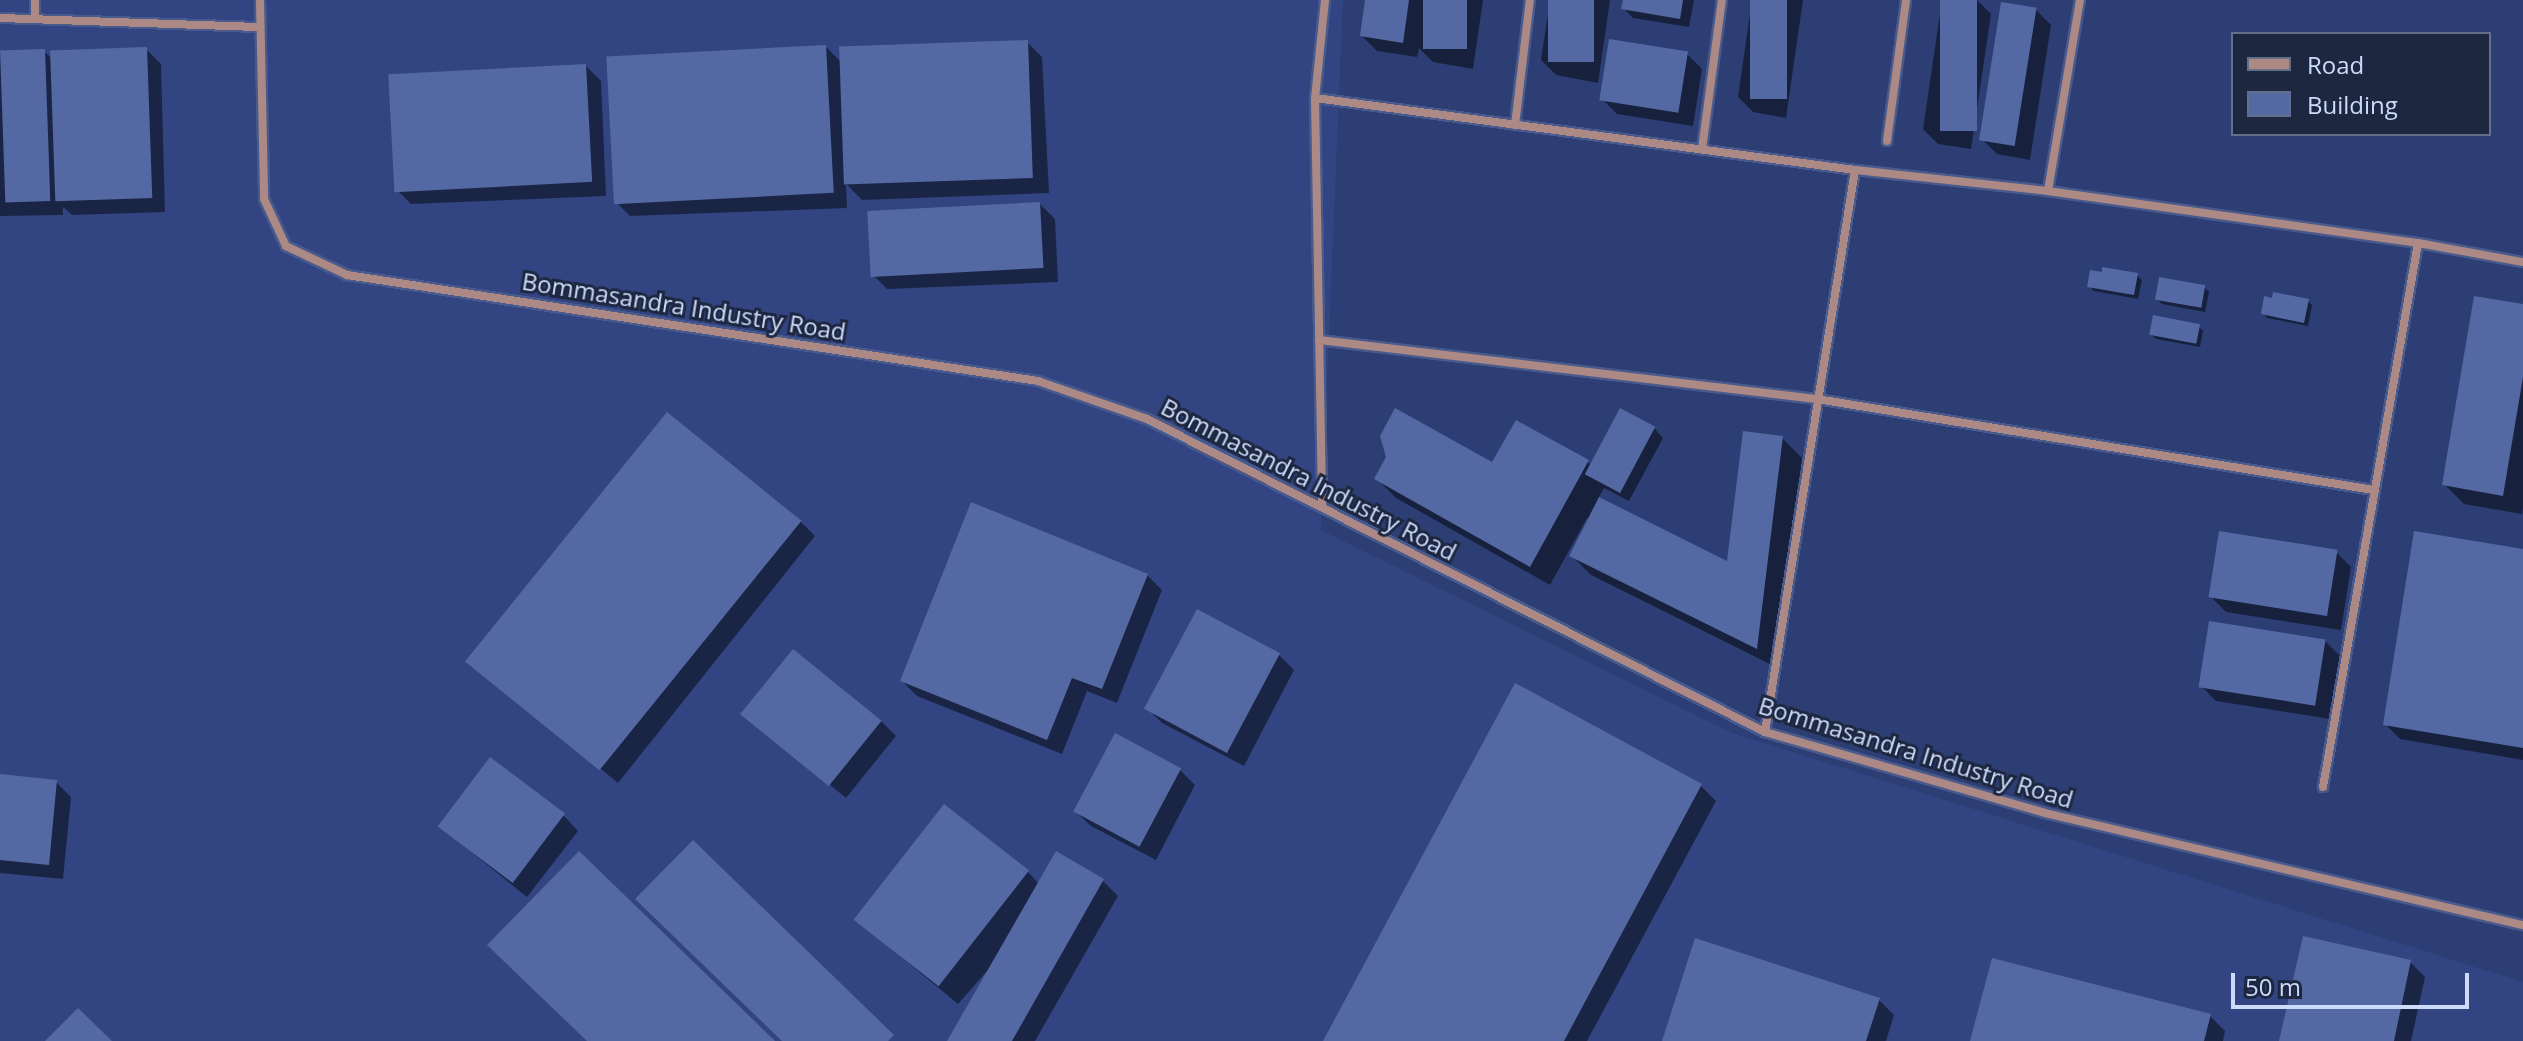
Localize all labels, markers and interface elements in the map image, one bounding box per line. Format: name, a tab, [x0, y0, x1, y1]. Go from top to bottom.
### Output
legend	[2231, 32, 2491, 136]
text: Road	[2307, 48, 2364, 81]
text: Building	[2307, 88, 2398, 121]
street label: Bommasandra Industry Road	[520, 266, 848, 346]
street label: Bommasandra Industry Road	[1157, 392, 1461, 566]
street label: Bommasandra Industry Road	[1755, 690, 2077, 814]
scale bar	[2235, 957, 2473, 1007]
text: 50 m	[2245, 970, 2301, 1003]

